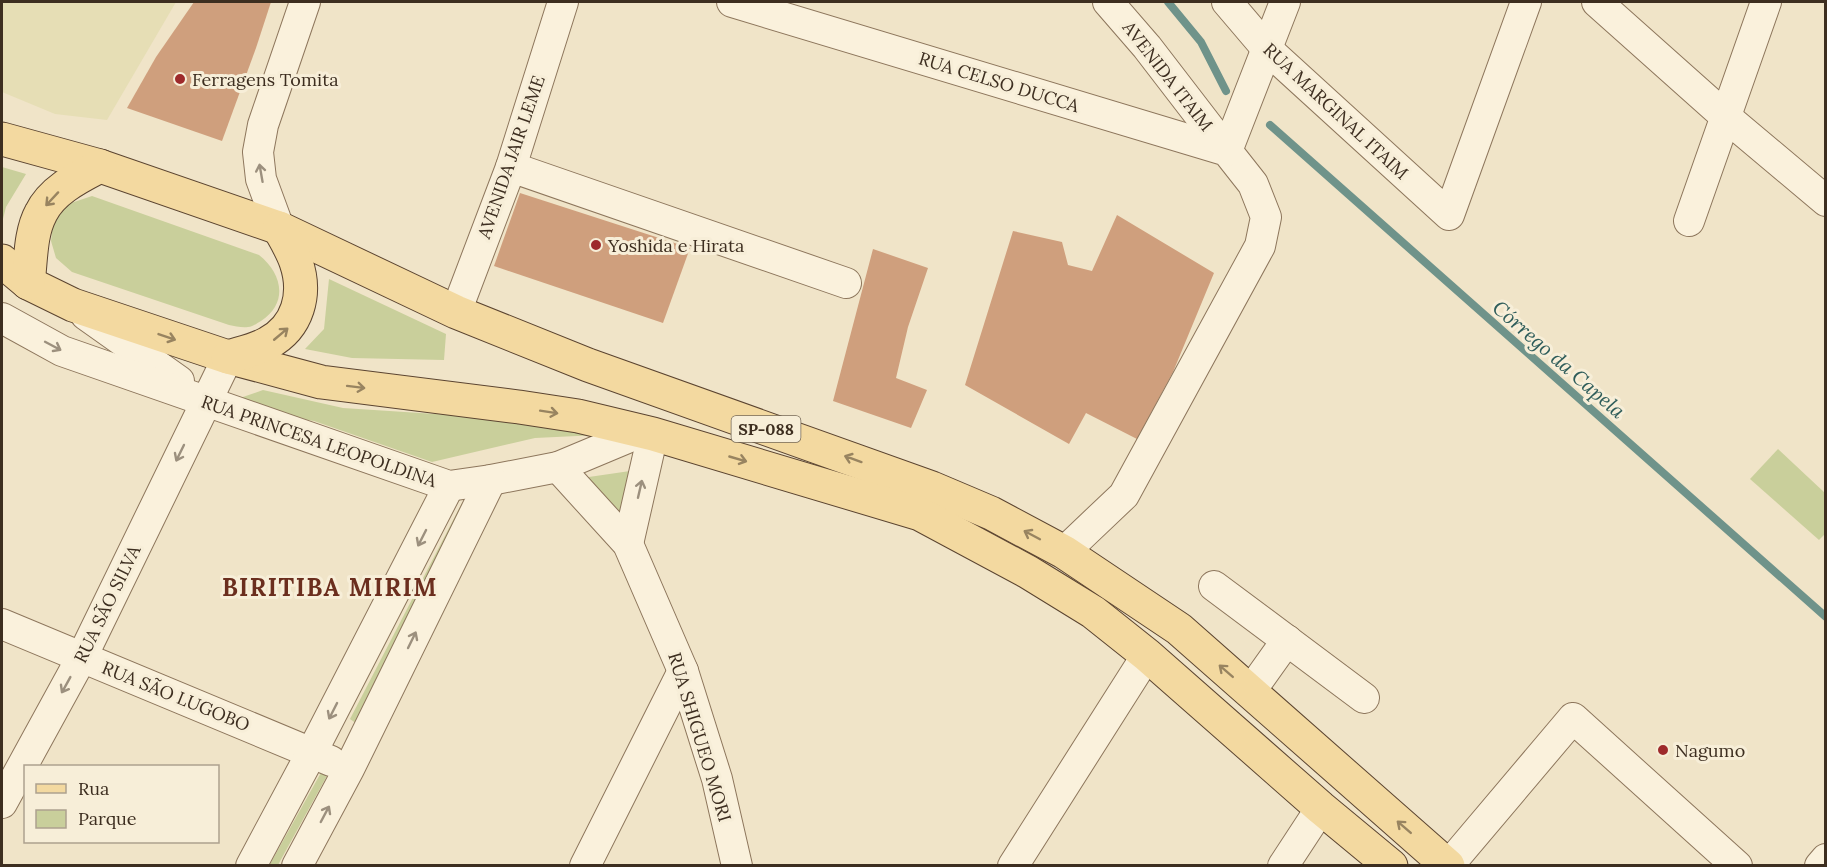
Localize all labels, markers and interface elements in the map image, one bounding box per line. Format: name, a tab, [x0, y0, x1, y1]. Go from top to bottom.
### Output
street label: AVENIDA ITAIM	[1117, 16, 1218, 136]
street label: RUA MARGINAL ITAIM	[1259, 38, 1413, 184]
street label: RUA CELSO DUCCA	[916, 47, 1083, 118]
place label: Ferragens Tomita	[192, 68, 339, 91]
marker: Ferragens Tomita	[173, 72, 187, 86]
street label: AVENIDA JAIR LEME	[472, 72, 550, 243]
one-way arrow	[255, 163, 266, 183]
one-way arrow	[45, 191, 59, 206]
place label: Yoshida e Hirata	[607, 234, 744, 257]
marker: Yoshida e Hirata	[589, 238, 603, 252]
water label: Córrego da Capela	[1488, 295, 1630, 423]
one-way arrow	[273, 327, 288, 341]
one-way arrow	[157, 333, 176, 344]
one-way arrow	[44, 340, 61, 352]
one-way arrow	[345, 381, 365, 392]
street label: RUA PRINCESA LEOPOLDINA	[198, 390, 440, 492]
one-way arrow	[539, 406, 558, 417]
road number: SP-088	[732, 416, 801, 442]
one-way arrow	[173, 444, 185, 462]
one-way arrow	[844, 453, 863, 464]
one-way arrow	[728, 454, 747, 465]
one-way arrow	[635, 480, 647, 499]
one-way arrow	[416, 529, 428, 546]
one-way arrow	[1024, 529, 1042, 540]
street label: RUA SÃO SILVA	[69, 541, 146, 667]
district label: BIRITIBA MIRIM	[222, 572, 438, 603]
one-way arrow	[407, 631, 419, 649]
street label: RUA SHIGUEO MORI	[663, 650, 737, 824]
street label: RUA SÃO LUGOBO	[99, 656, 253, 736]
one-way arrow	[1218, 664, 1234, 677]
one-way arrow	[60, 676, 72, 693]
one-way arrow	[327, 702, 339, 720]
place label: Nagumo	[1675, 739, 1745, 762]
marker: Nagumo	[1656, 743, 1670, 757]
legend	[24, 765, 219, 843]
text: Rua	[78, 777, 109, 800]
one-way arrow	[319, 806, 331, 823]
text: Parque	[78, 807, 137, 830]
one-way arrow	[1397, 820, 1412, 834]

